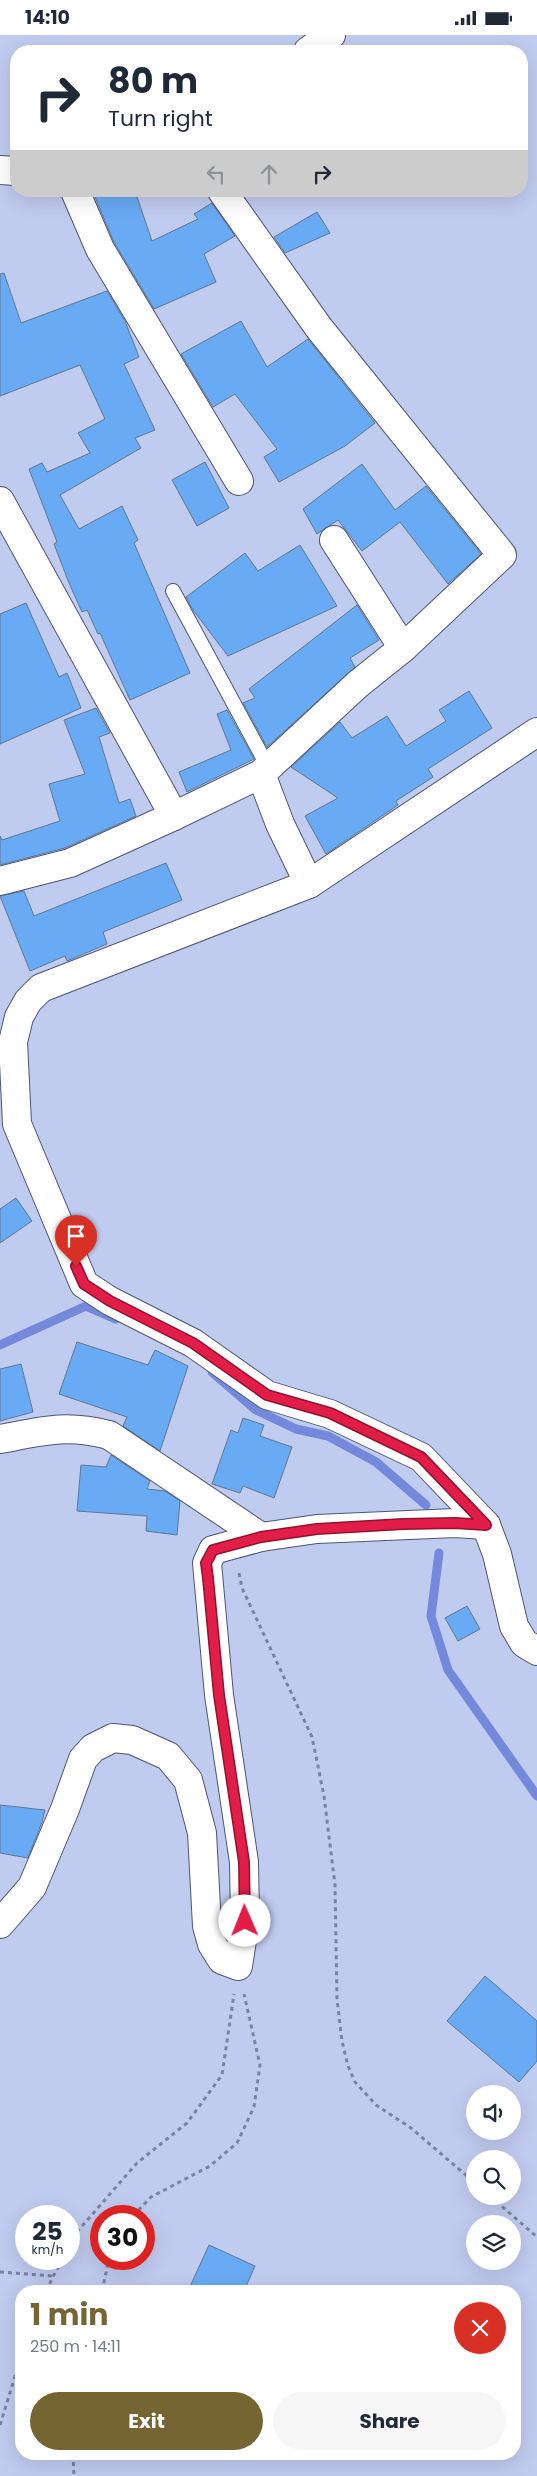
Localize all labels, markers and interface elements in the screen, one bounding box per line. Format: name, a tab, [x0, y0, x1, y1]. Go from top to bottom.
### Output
text: 14:10	[25, 4, 70, 31]
text: 80 m	[108, 56, 198, 105]
icon: right	[25, 65, 90, 130]
text: Turn right	[108, 103, 213, 134]
icon: left	[202, 160, 230, 188]
icon: ahead	[255, 160, 283, 188]
icon: right	[308, 160, 336, 188]
pin	[55, 1215, 97, 1266]
icon: arrive	[62, 1222, 90, 1250]
position arrow	[218, 1894, 270, 1946]
map controls	[466, 2085, 521, 2270]
button: sound	[466, 2085, 521, 2140]
button: search	[466, 2150, 521, 2205]
speed limit sign: 30	[90, 2205, 155, 2270]
text: 25	[32, 2214, 63, 2249]
button: layers	[466, 2215, 521, 2270]
text: km/h	[32, 2241, 63, 2258]
text: 1 min	[30, 2293, 108, 2336]
button: close	[454, 2302, 506, 2354]
text: 250 m · 14:11	[30, 2335, 121, 2358]
button: Exit	[30, 2392, 263, 2450]
button: Share	[273, 2392, 506, 2450]

